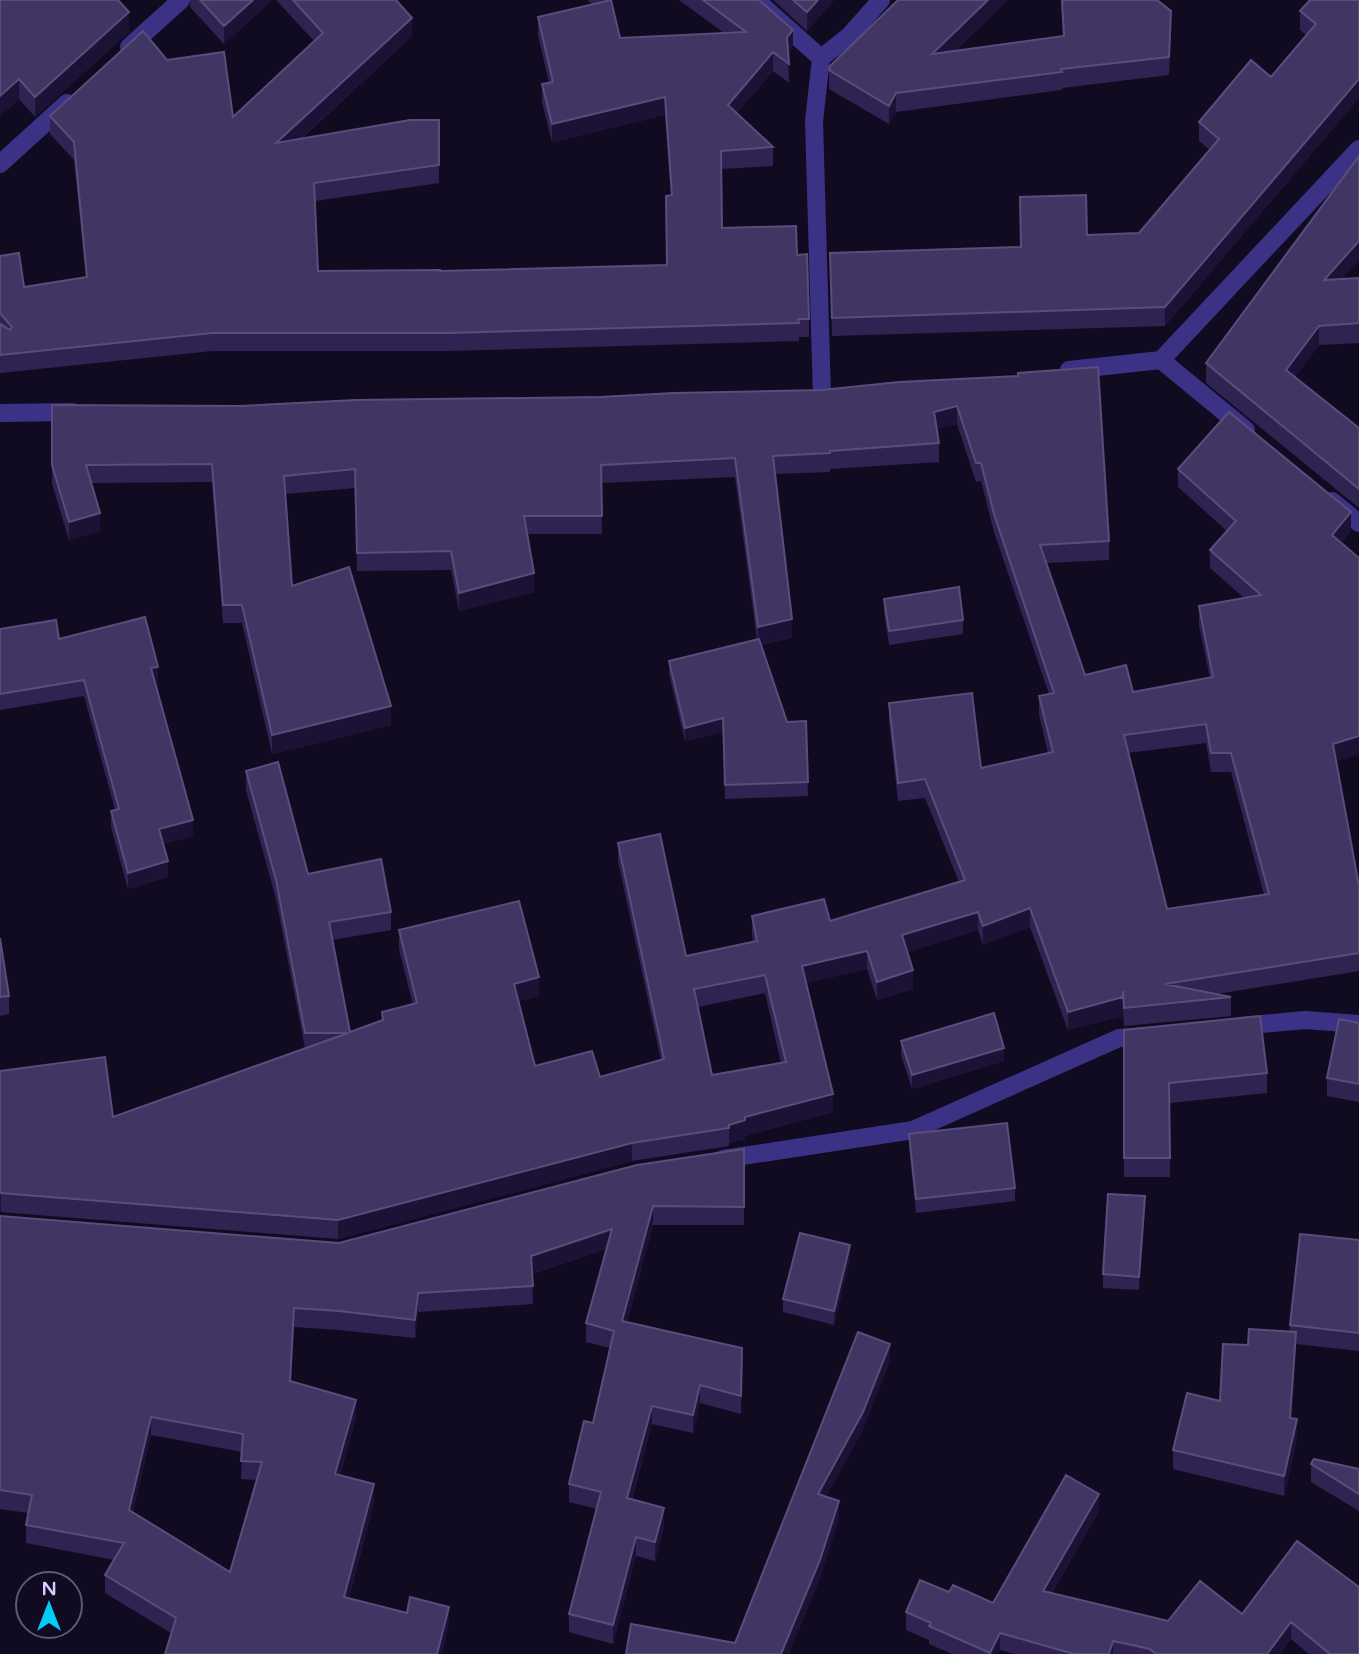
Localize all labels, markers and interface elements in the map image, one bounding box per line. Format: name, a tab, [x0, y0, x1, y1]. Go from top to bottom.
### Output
north arrow	[14, 1570, 84, 1640]
text: N	[41, 1578, 57, 1600]

